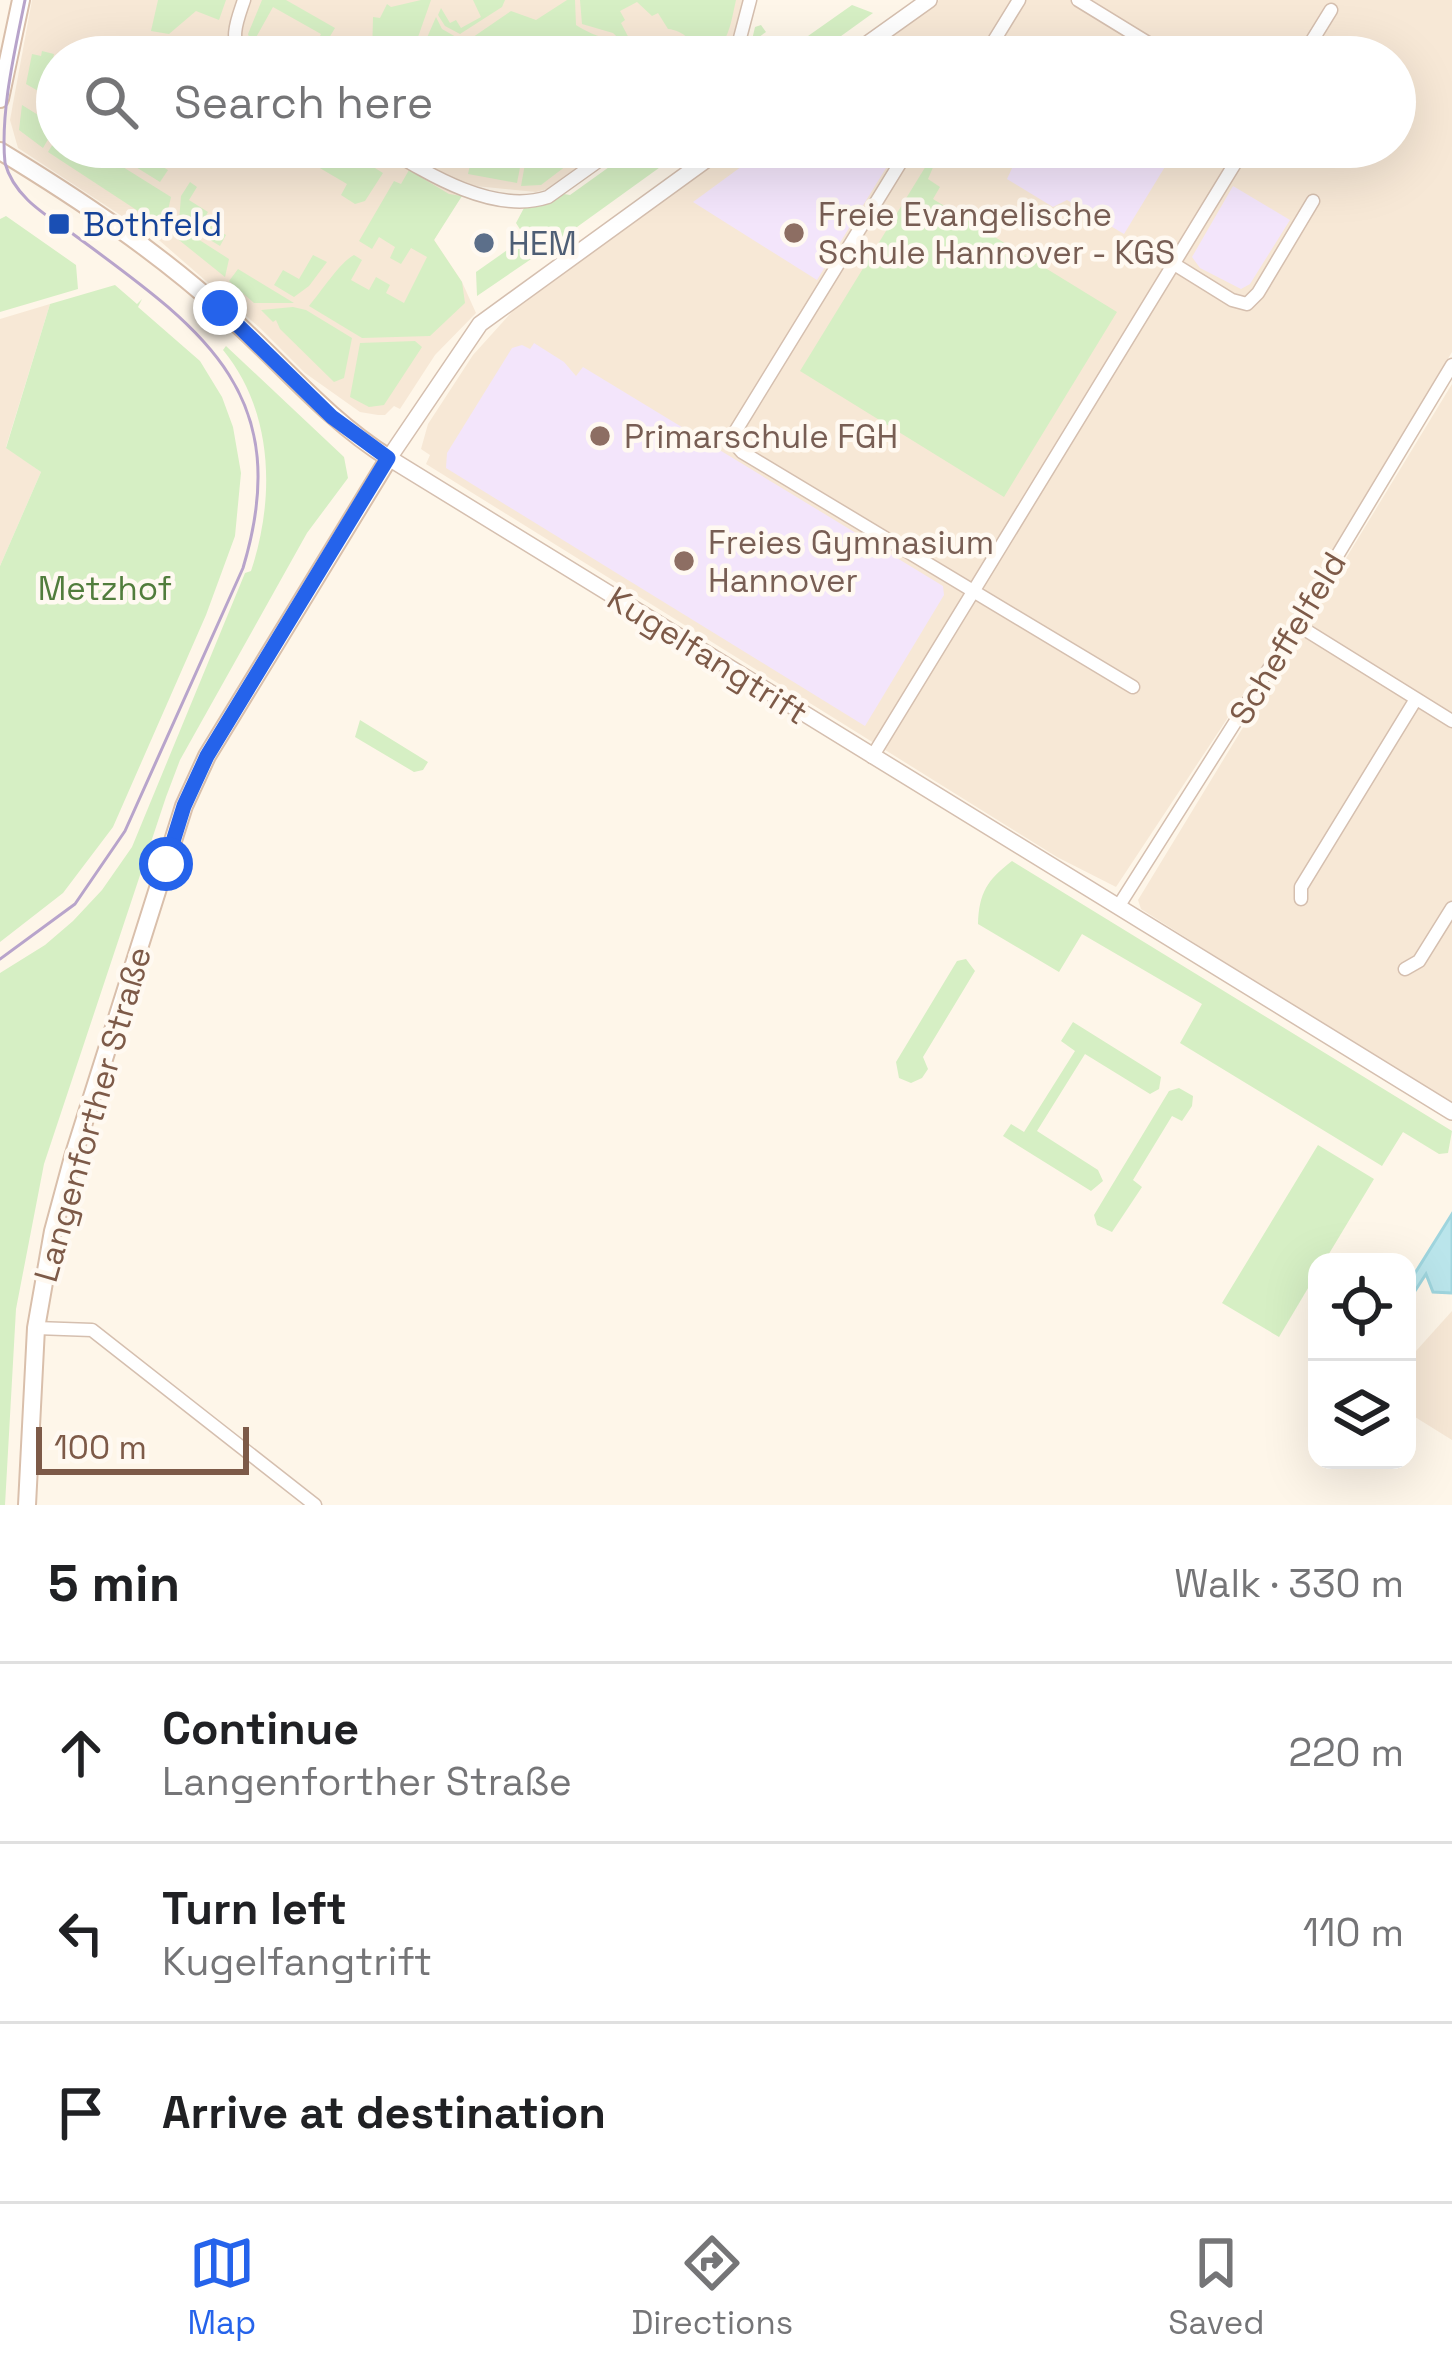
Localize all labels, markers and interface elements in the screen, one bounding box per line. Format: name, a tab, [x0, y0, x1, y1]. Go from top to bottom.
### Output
search box	[36, 36, 1416, 168]
icon: search	[78, 69, 144, 135]
text: Search here	[174, 74, 433, 131]
place label: Freie Evangelische Schule Hannover - KGS	[818, 194, 1175, 274]
place label: Bothfeld	[83, 204, 222, 246]
marker: Bothfeld	[46, 211, 72, 237]
marker: Freie Evangelische Schule Hannover - KGS	[781, 220, 807, 246]
place label: HEM	[508, 223, 577, 265]
marker: HEM	[471, 230, 497, 256]
route end	[193, 281, 247, 335]
place label: Primarschule FGH	[624, 416, 898, 458]
marker: Primarschule FGH	[587, 423, 613, 449]
place label: Freies Gymnasium Hannover	[708, 522, 994, 602]
street label: Scheffelfeld	[1220, 545, 1356, 732]
marker: Freies Gymnasium Hannover	[671, 548, 697, 574]
park label: Metzhof	[38, 568, 172, 610]
street label: Kugelfangtrift	[599, 578, 815, 734]
route start	[139, 837, 193, 891]
street label: Langenforther Straße	[25, 942, 161, 1287]
map controls	[1308, 1253, 1416, 1469]
button: locate	[1308, 1253, 1416, 1361]
button: layers	[1308, 1361, 1416, 1469]
scale bar	[36, 1421, 249, 1474]
text: 100 m	[54, 1427, 147, 1469]
text: 5 min	[48, 1551, 180, 1616]
text: Walk · 330 m	[1174, 1559, 1404, 1608]
text: Continue	[162, 1700, 359, 1757]
icon: ahead	[48, 1720, 114, 1786]
text: 220 m	[1288, 1728, 1404, 1777]
text: Langenforther Straße	[162, 1757, 572, 1806]
text: Turn left	[162, 1880, 347, 1937]
icon: left	[48, 1900, 114, 1966]
text: 110 m	[1303, 1908, 1404, 1957]
text: Kugelfangtrift	[162, 1937, 432, 1986]
icon: arrive	[48, 2080, 114, 2146]
text: Arrive at destination	[162, 2084, 606, 2141]
tab: Map	[188, 2230, 256, 2344]
tab: Directions	[631, 2230, 793, 2344]
tab: Saved	[1168, 2230, 1264, 2344]

